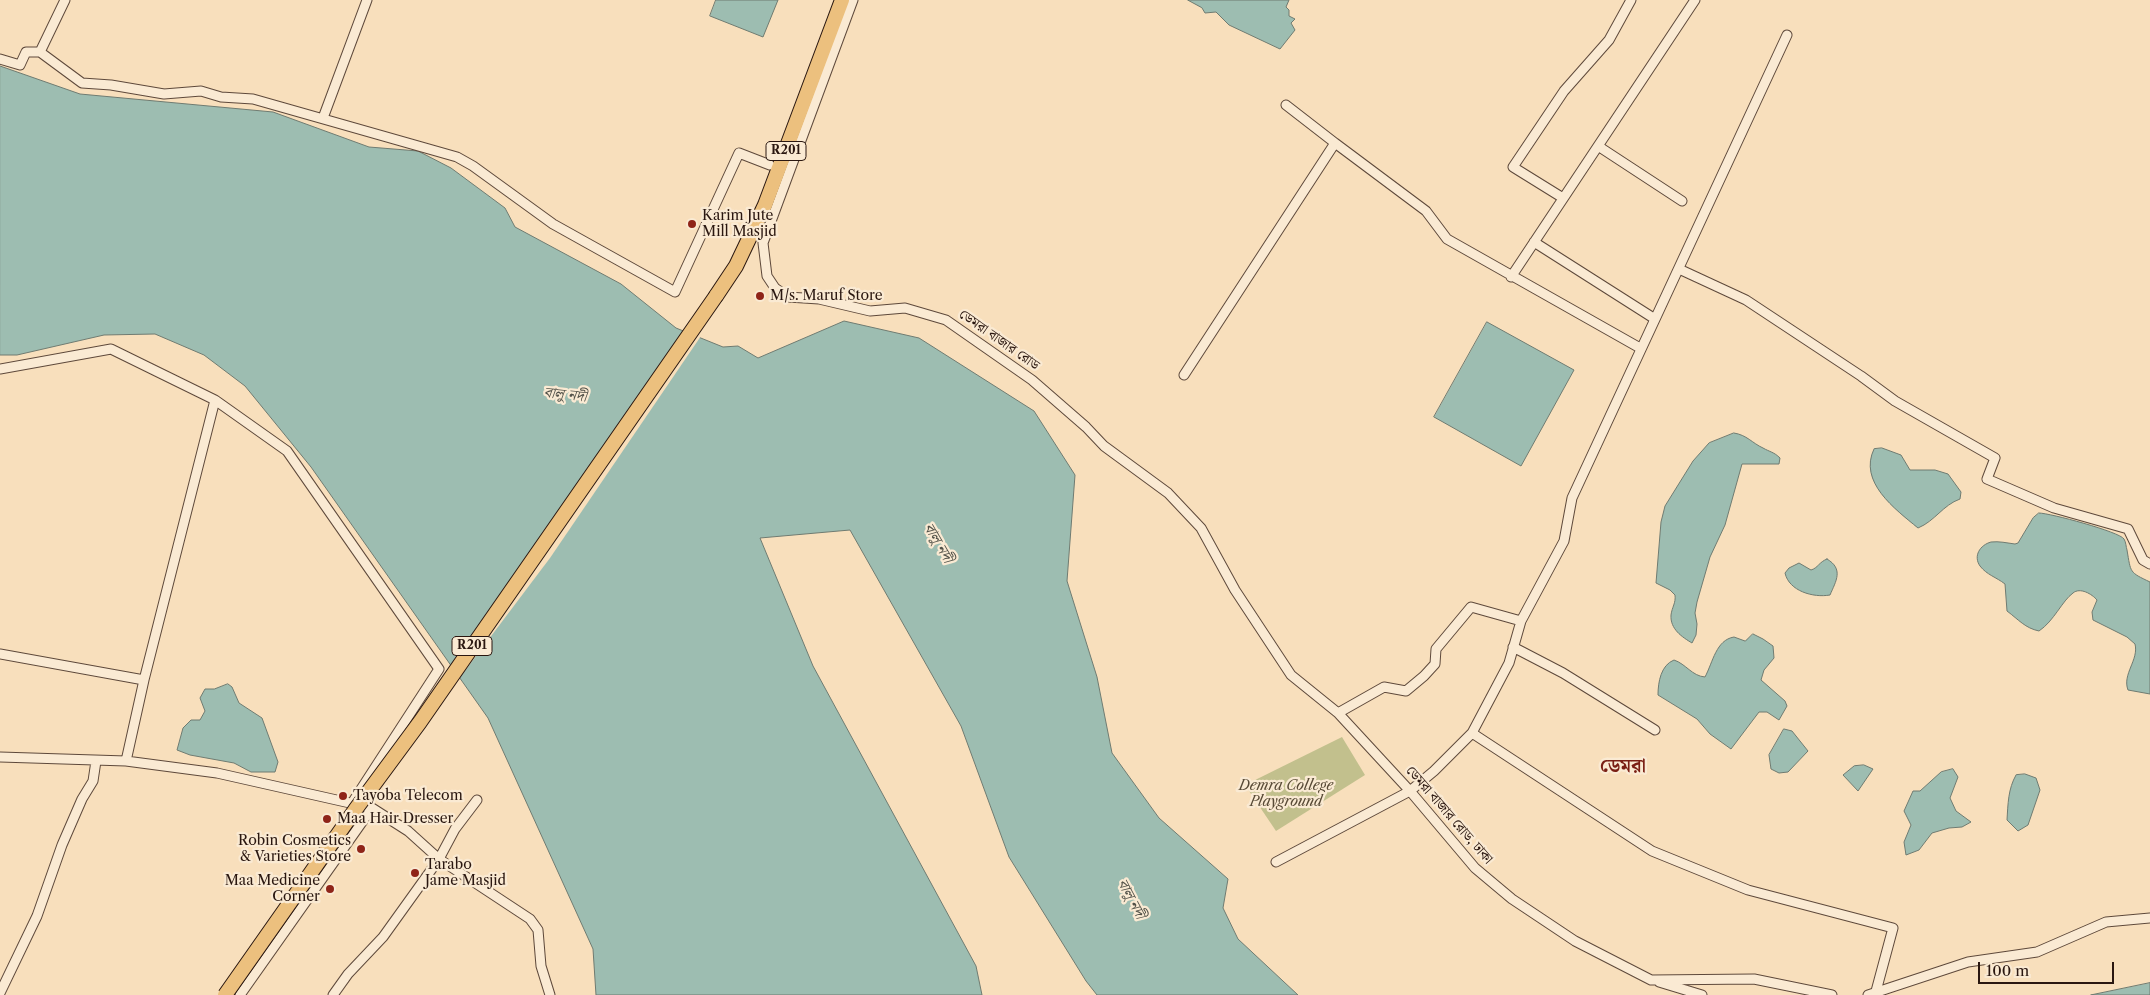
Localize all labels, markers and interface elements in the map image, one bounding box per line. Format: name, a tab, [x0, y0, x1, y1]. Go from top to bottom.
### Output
road number: R201	[766, 142, 806, 160]
place label: Karim Jute Mill Masjid	[702, 208, 777, 240]
marker: Karim Jute Mill Masjid	[686, 218, 698, 230]
place label: M/s. Maruf Store	[770, 288, 883, 304]
marker: M/s. Maruf Store	[754, 290, 766, 302]
street label: ডেমরা বাজার রোড	[955, 306, 1043, 374]
water label: বালু নদী	[543, 384, 587, 406]
water label: বালু নদী	[920, 520, 956, 566]
road number: R201	[452, 636, 492, 656]
district label: ডেমরা	[1600, 756, 1646, 778]
street label: ডেমরা বাজার রোড, ঢাকা	[1402, 763, 1496, 867]
park label: Demra College Playground	[1239, 778, 1333, 810]
place label: Tayoba Telecom	[353, 788, 463, 804]
marker: Tayoba Telecom	[337, 790, 349, 802]
place label: Maa Hair Dresser	[337, 811, 454, 827]
marker: Maa Hair Dresser	[321, 813, 333, 825]
place label: Robin Cosmetics & Varieties Store	[238, 833, 351, 866]
marker: Robin Cosmetics & Varieties Store	[355, 843, 367, 855]
place label: Tarabo Jame Masjid	[425, 857, 506, 890]
marker: Tarabo Jame Masjid	[409, 867, 421, 879]
place label: Maa Medicine Corner	[225, 873, 320, 906]
water label: বালু নদী	[1113, 876, 1149, 922]
marker: Maa Medicine Corner	[324, 883, 336, 895]
scale bar	[1980, 952, 2116, 984]
text: 100 m	[1986, 961, 2029, 980]

